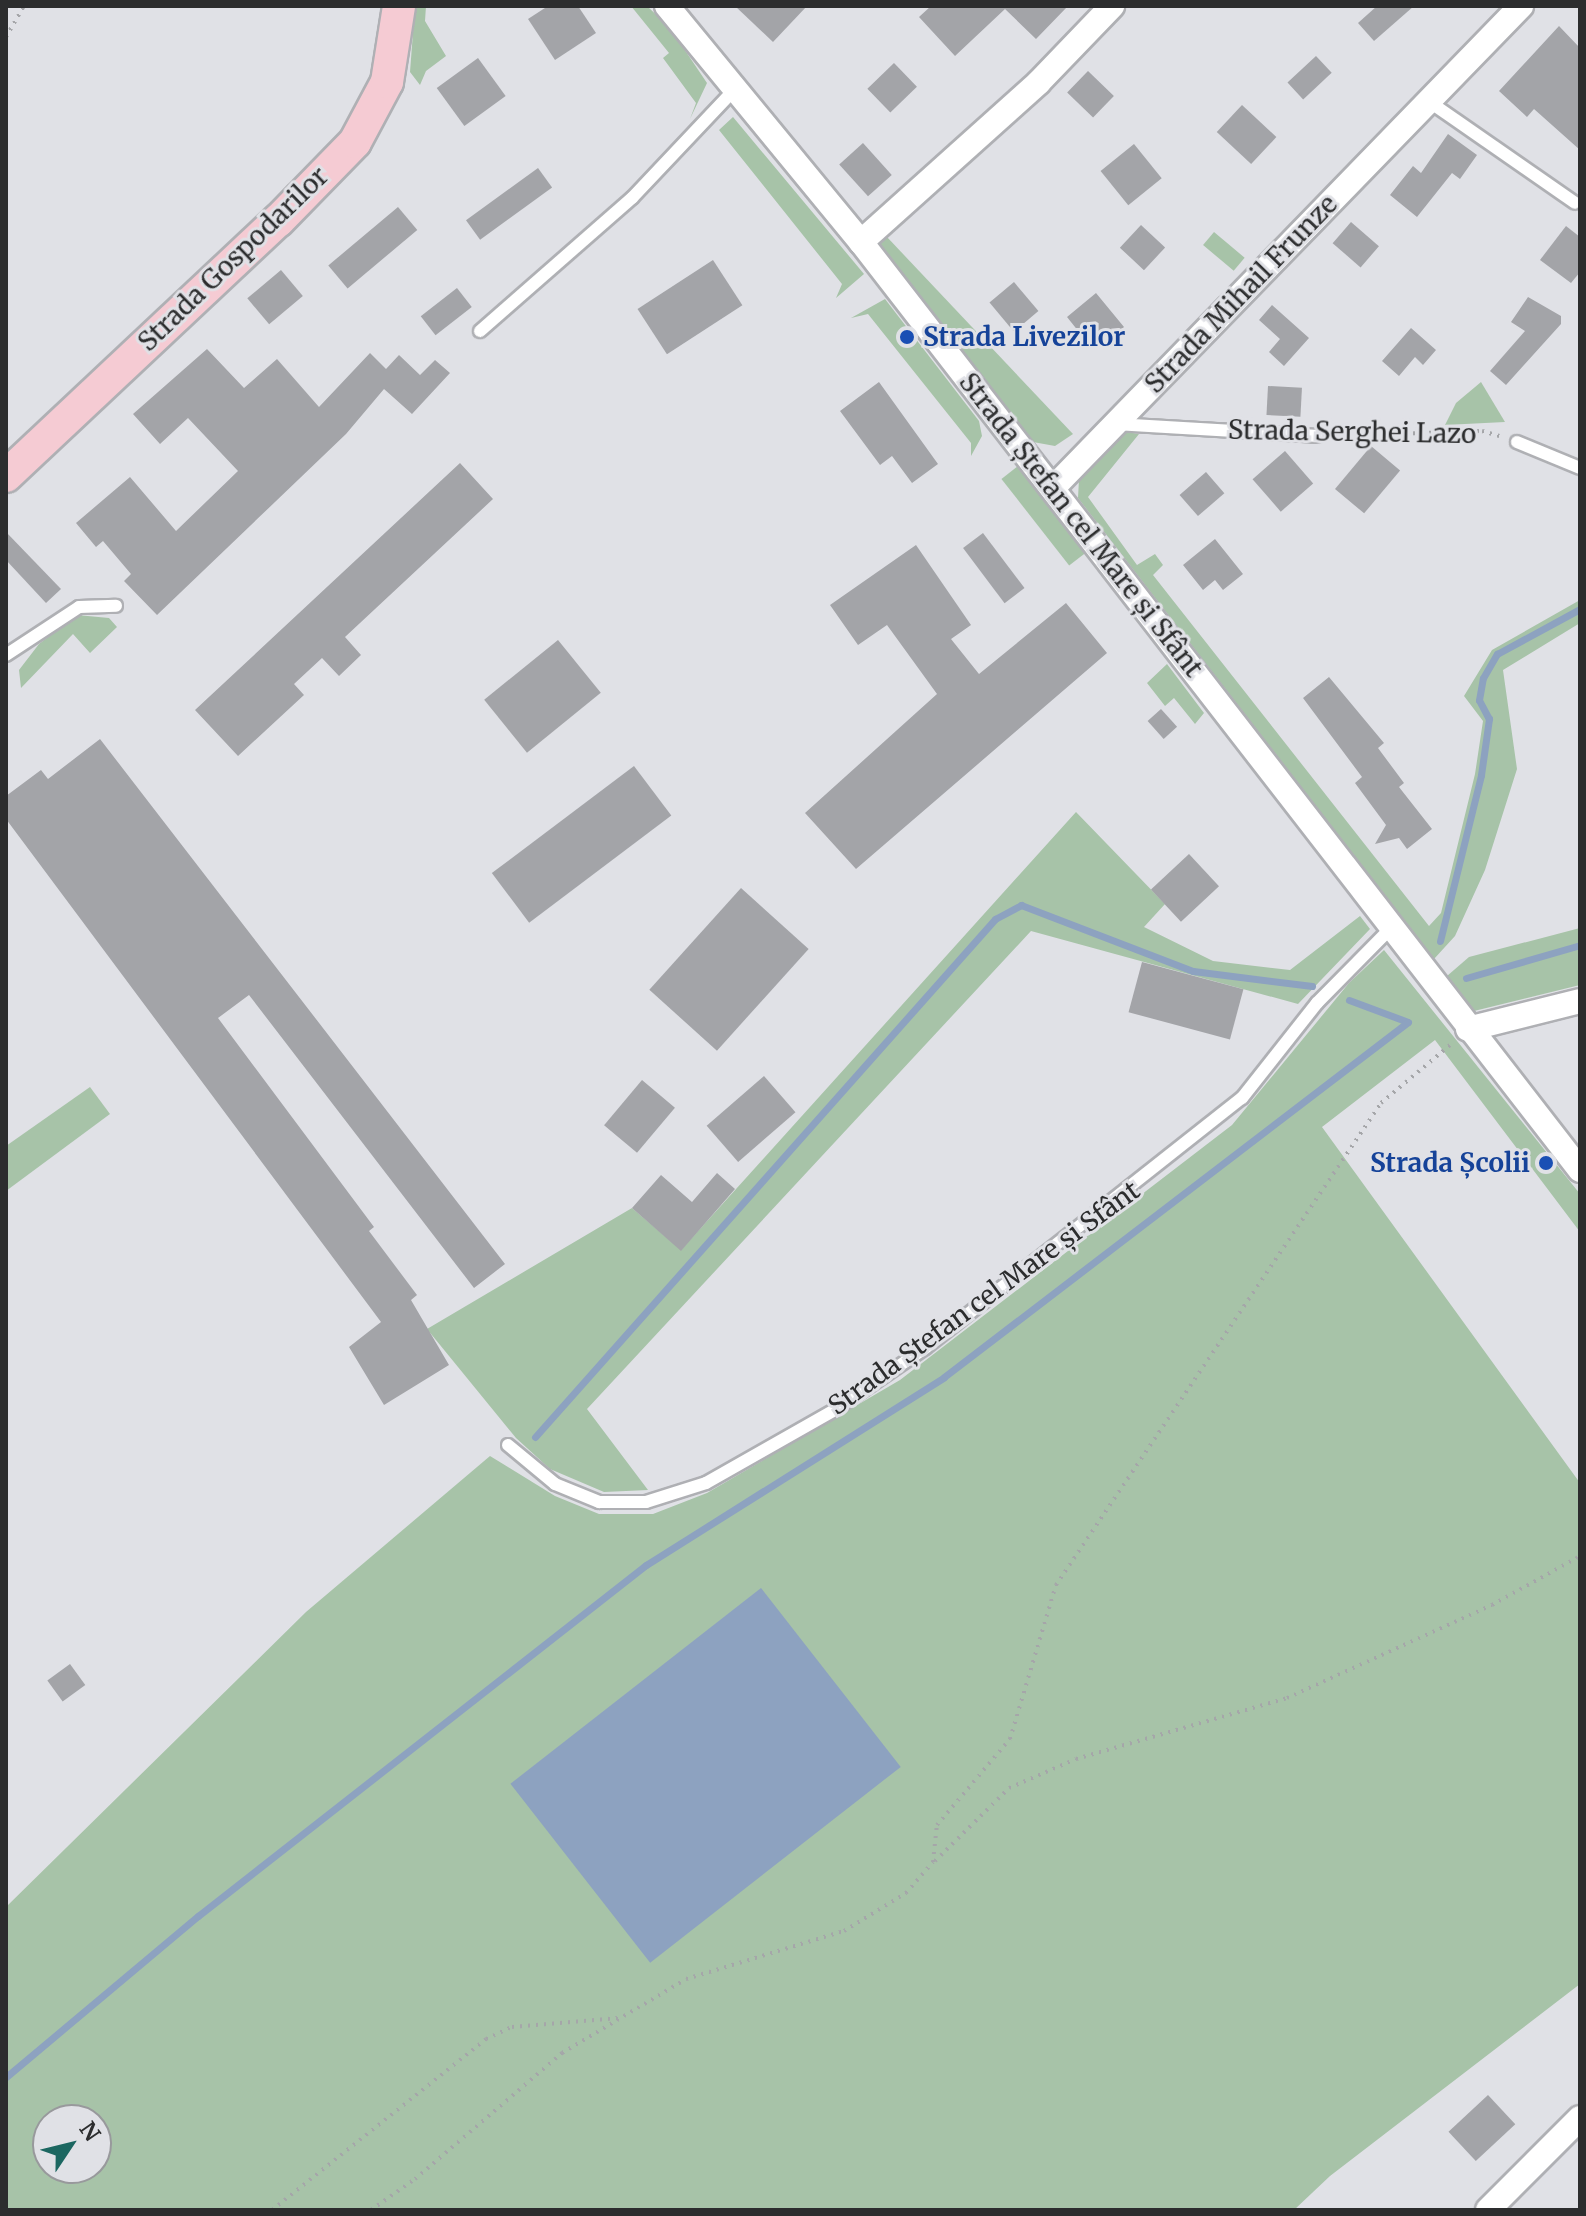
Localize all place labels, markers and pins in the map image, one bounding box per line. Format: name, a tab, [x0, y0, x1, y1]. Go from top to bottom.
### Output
place label: Strada Livezilor	[923, 321, 1125, 353]
marker: Strada Livezilor	[898, 328, 916, 346]
place label: Strada Școlii	[1370, 1147, 1530, 1179]
marker: Strada Școlii	[1537, 1154, 1555, 1172]

